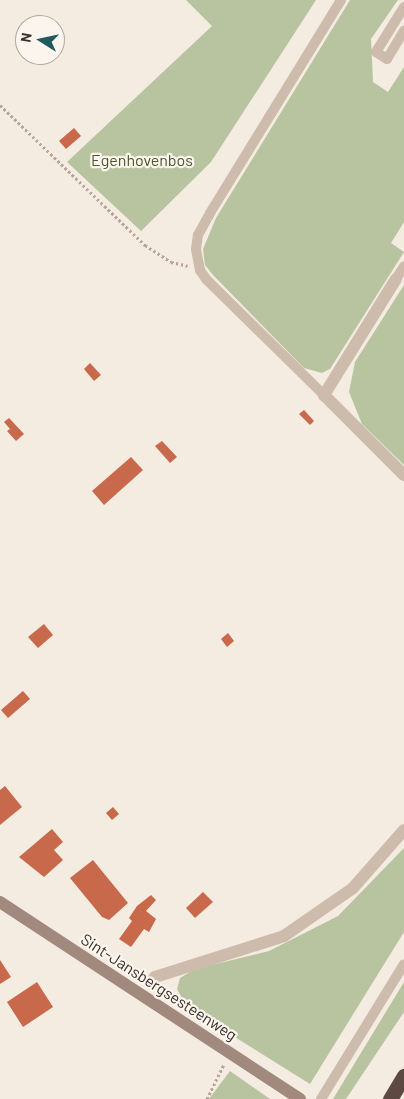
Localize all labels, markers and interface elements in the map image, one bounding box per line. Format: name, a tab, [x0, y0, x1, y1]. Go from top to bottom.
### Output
north arrow	[15, 15, 65, 65]
text: N	[17, 31, 35, 44]
park label: Egenhovenbos	[91, 150, 193, 170]
street label: Sint-Jansbergsesteenweg	[77, 929, 241, 1045]

